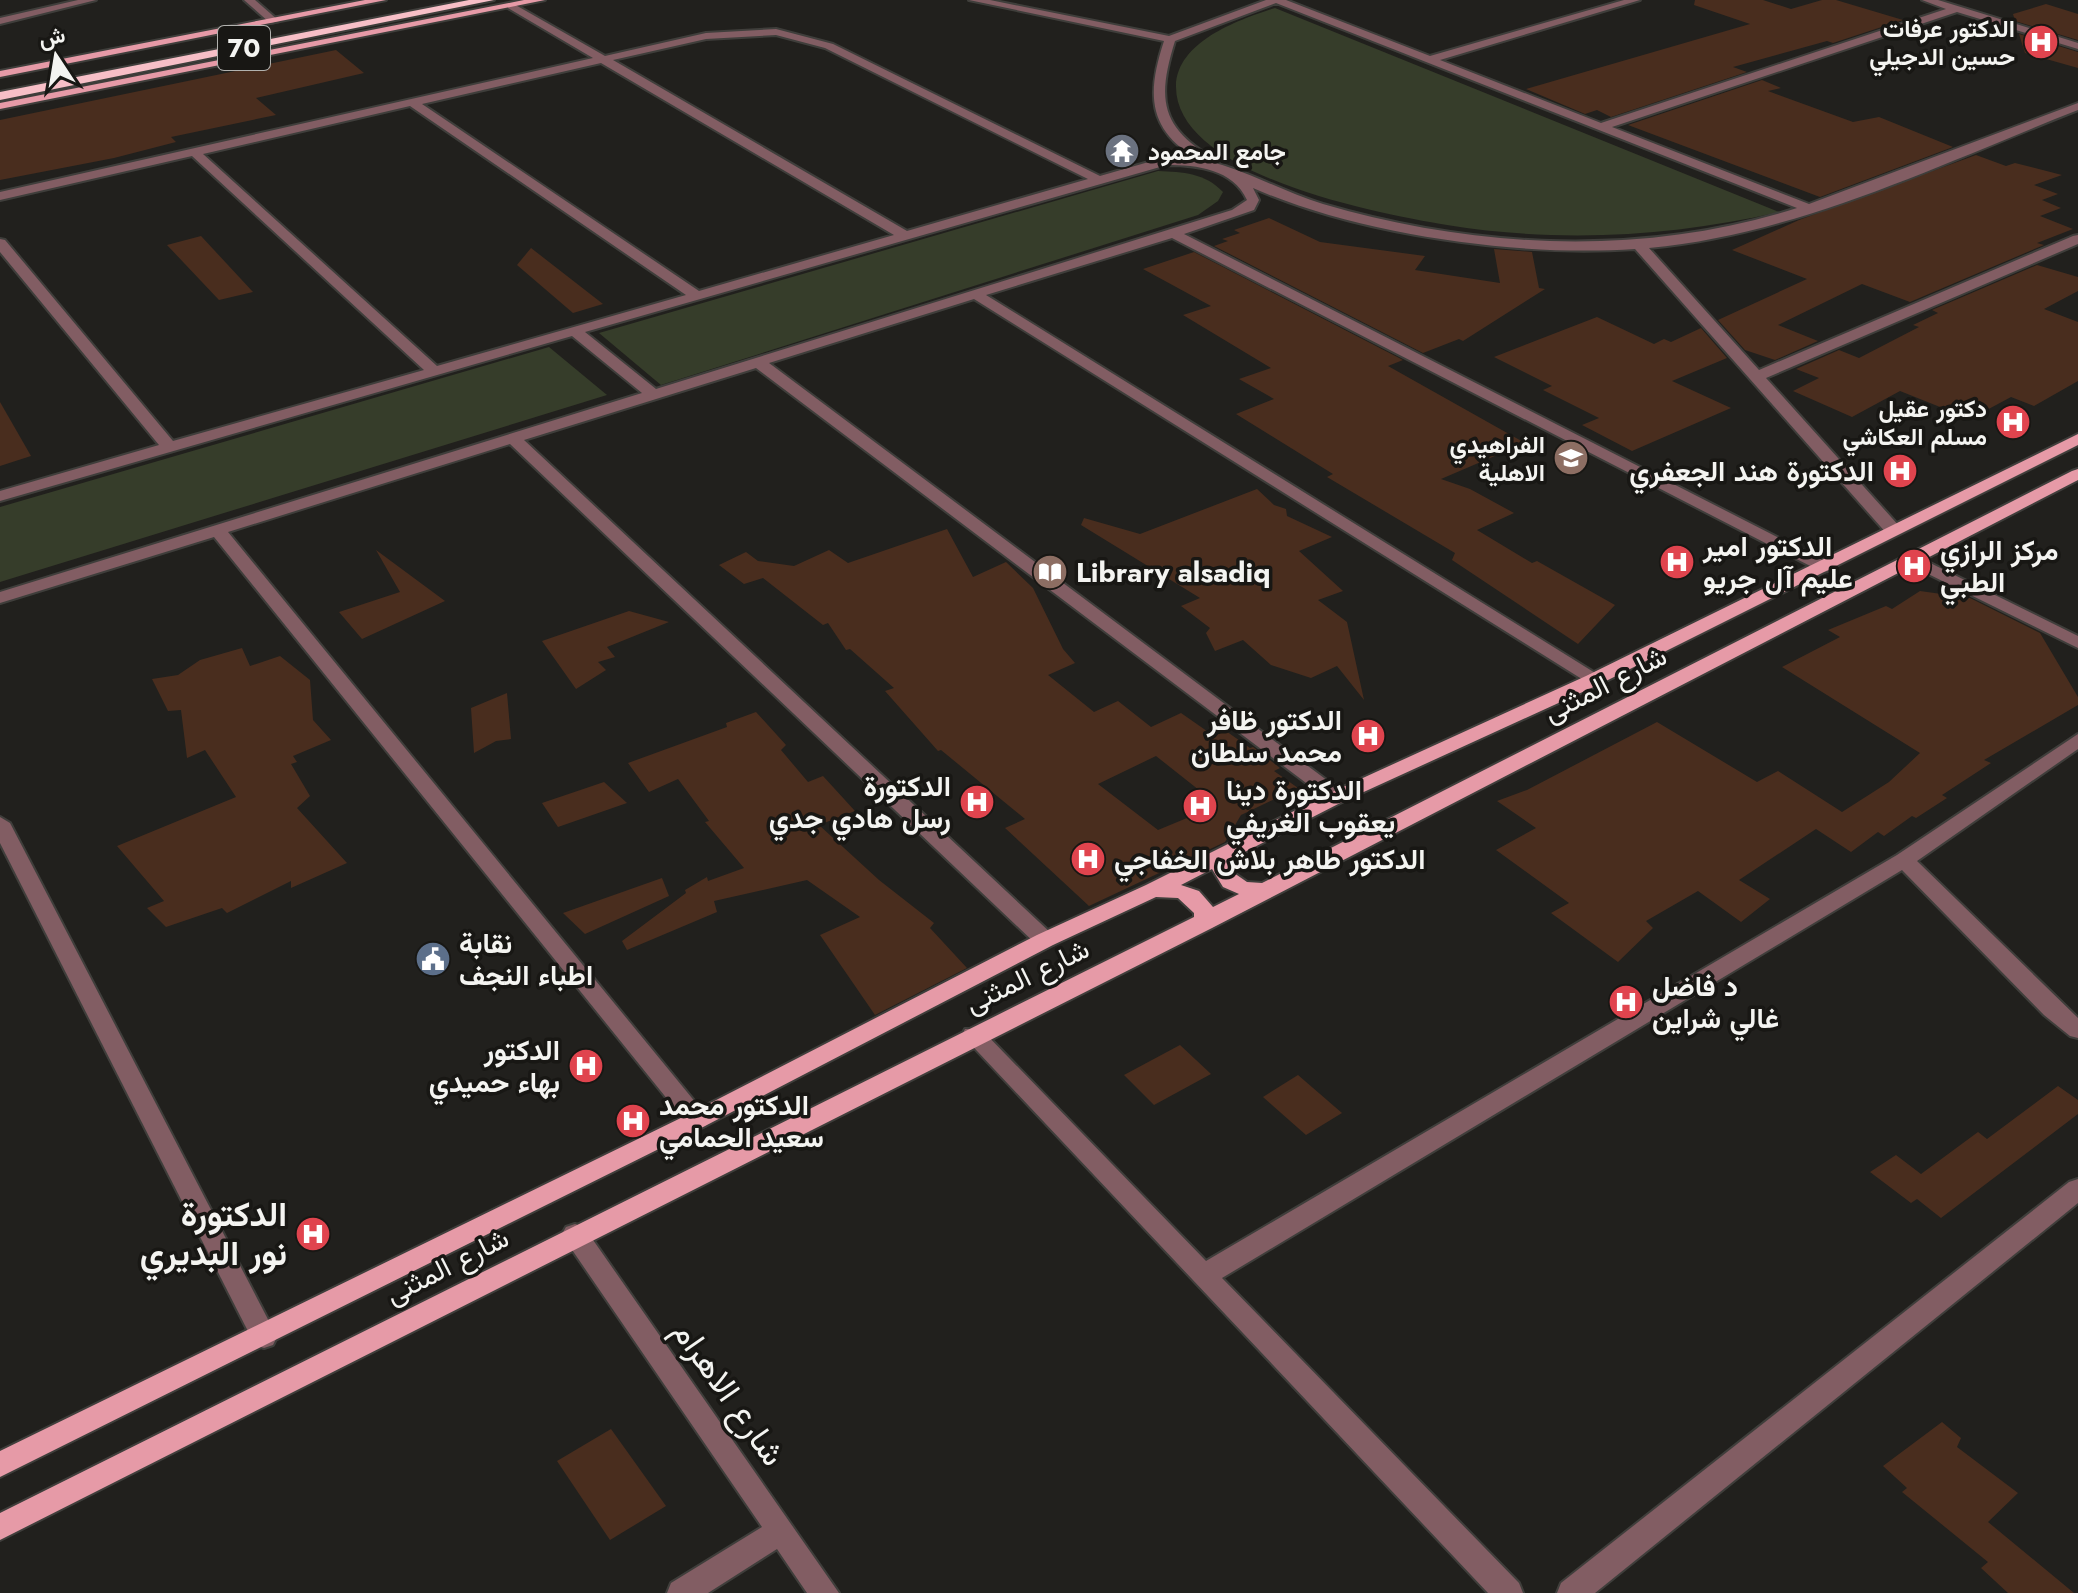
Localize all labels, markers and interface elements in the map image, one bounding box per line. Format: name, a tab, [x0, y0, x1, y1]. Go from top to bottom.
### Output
place label: الدكتور عرفات حسين الدجيلي	[1869, 11, 2015, 77]
north arrow	[16, 16, 96, 96]
text: ش	[36, 18, 68, 55]
hospital icon: الدكتور عرفات حسين الدجيلي	[2022, 23, 2060, 61]
road number: 70	[218, 26, 270, 70]
temple icon: جامع المحمود	[1103, 132, 1141, 170]
place label: جامع المحمود	[1148, 134, 1286, 169]
place label: دكتور عقيل مسلم العكاشي	[1842, 391, 1987, 457]
hospital icon: دكتور عقيل مسلم العكاشي	[1994, 403, 2032, 441]
place label: الفراهيدي الاهلية	[1450, 427, 1545, 490]
school or university icon: الفراهيدي الاهلية	[1552, 439, 1590, 477]
place label: الدكتورة هند الجعفري	[1629, 451, 1874, 495]
hospital icon: الدكتورة هند الجعفري	[1881, 452, 1919, 490]
place label: الدكتور امير عليم آل جريو	[1702, 526, 1853, 599]
place label: مركز الرازي الطبي	[1940, 530, 2058, 606]
hospital icon: الدكتور امير عليم آل جريو	[1658, 543, 1696, 581]
hospital icon: مركز الرازي الطبي	[1895, 547, 1933, 585]
place label: Library alsadiq	[1076, 552, 1271, 593]
library icon: Library alsadiq	[1031, 553, 1069, 591]
street label: شارع المثنى	[1536, 635, 1674, 733]
place label: الدكتور ظافر محمد سلطان	[1191, 700, 1342, 773]
hospital icon: الدكتور ظافر محمد سلطان	[1349, 717, 1387, 755]
place label: الدكتورة رسل هادي جدي	[769, 766, 951, 842]
place label: الدكتورة دينا يعقوب الغريفي	[1226, 770, 1395, 846]
hospital icon: الدكتورة رسل هادي جدي	[958, 783, 996, 821]
hospital icon: الدكتورة دينا يعقوب الغريفي	[1181, 787, 1219, 825]
place label: الدكتور طاهر بلاش الخفاجي	[1114, 839, 1426, 883]
hospital icon: الدكتور طاهر بلاش الخفاجي	[1069, 840, 1107, 878]
place label: نقابة اطباء النجف	[459, 923, 593, 996]
street label: شارع المثنى	[958, 928, 1096, 1024]
public building icon: نقابة اطباء النجف	[414, 940, 452, 978]
place label: د فاضل غالي شراين	[1652, 966, 1779, 1042]
hospital icon: د فاضل غالي شراين	[1607, 983, 1645, 1021]
place label: الدكتور بهاء حميدي	[429, 1030, 560, 1106]
hospital icon: الدكتور بهاء حميدي	[567, 1047, 605, 1085]
place label: الدكتور محمد سعيد الحمامي	[659, 1085, 824, 1161]
hospital icon: الدكتور محمد سعيد الحمامي	[614, 1102, 652, 1140]
place label: الدكتورة نور البديري	[140, 1190, 287, 1281]
hospital icon: الدكتورة نور البديري	[294, 1215, 332, 1253]
street label: شارع المثنى	[378, 1217, 516, 1315]
street label: شارع الاهرام	[661, 1310, 797, 1476]

